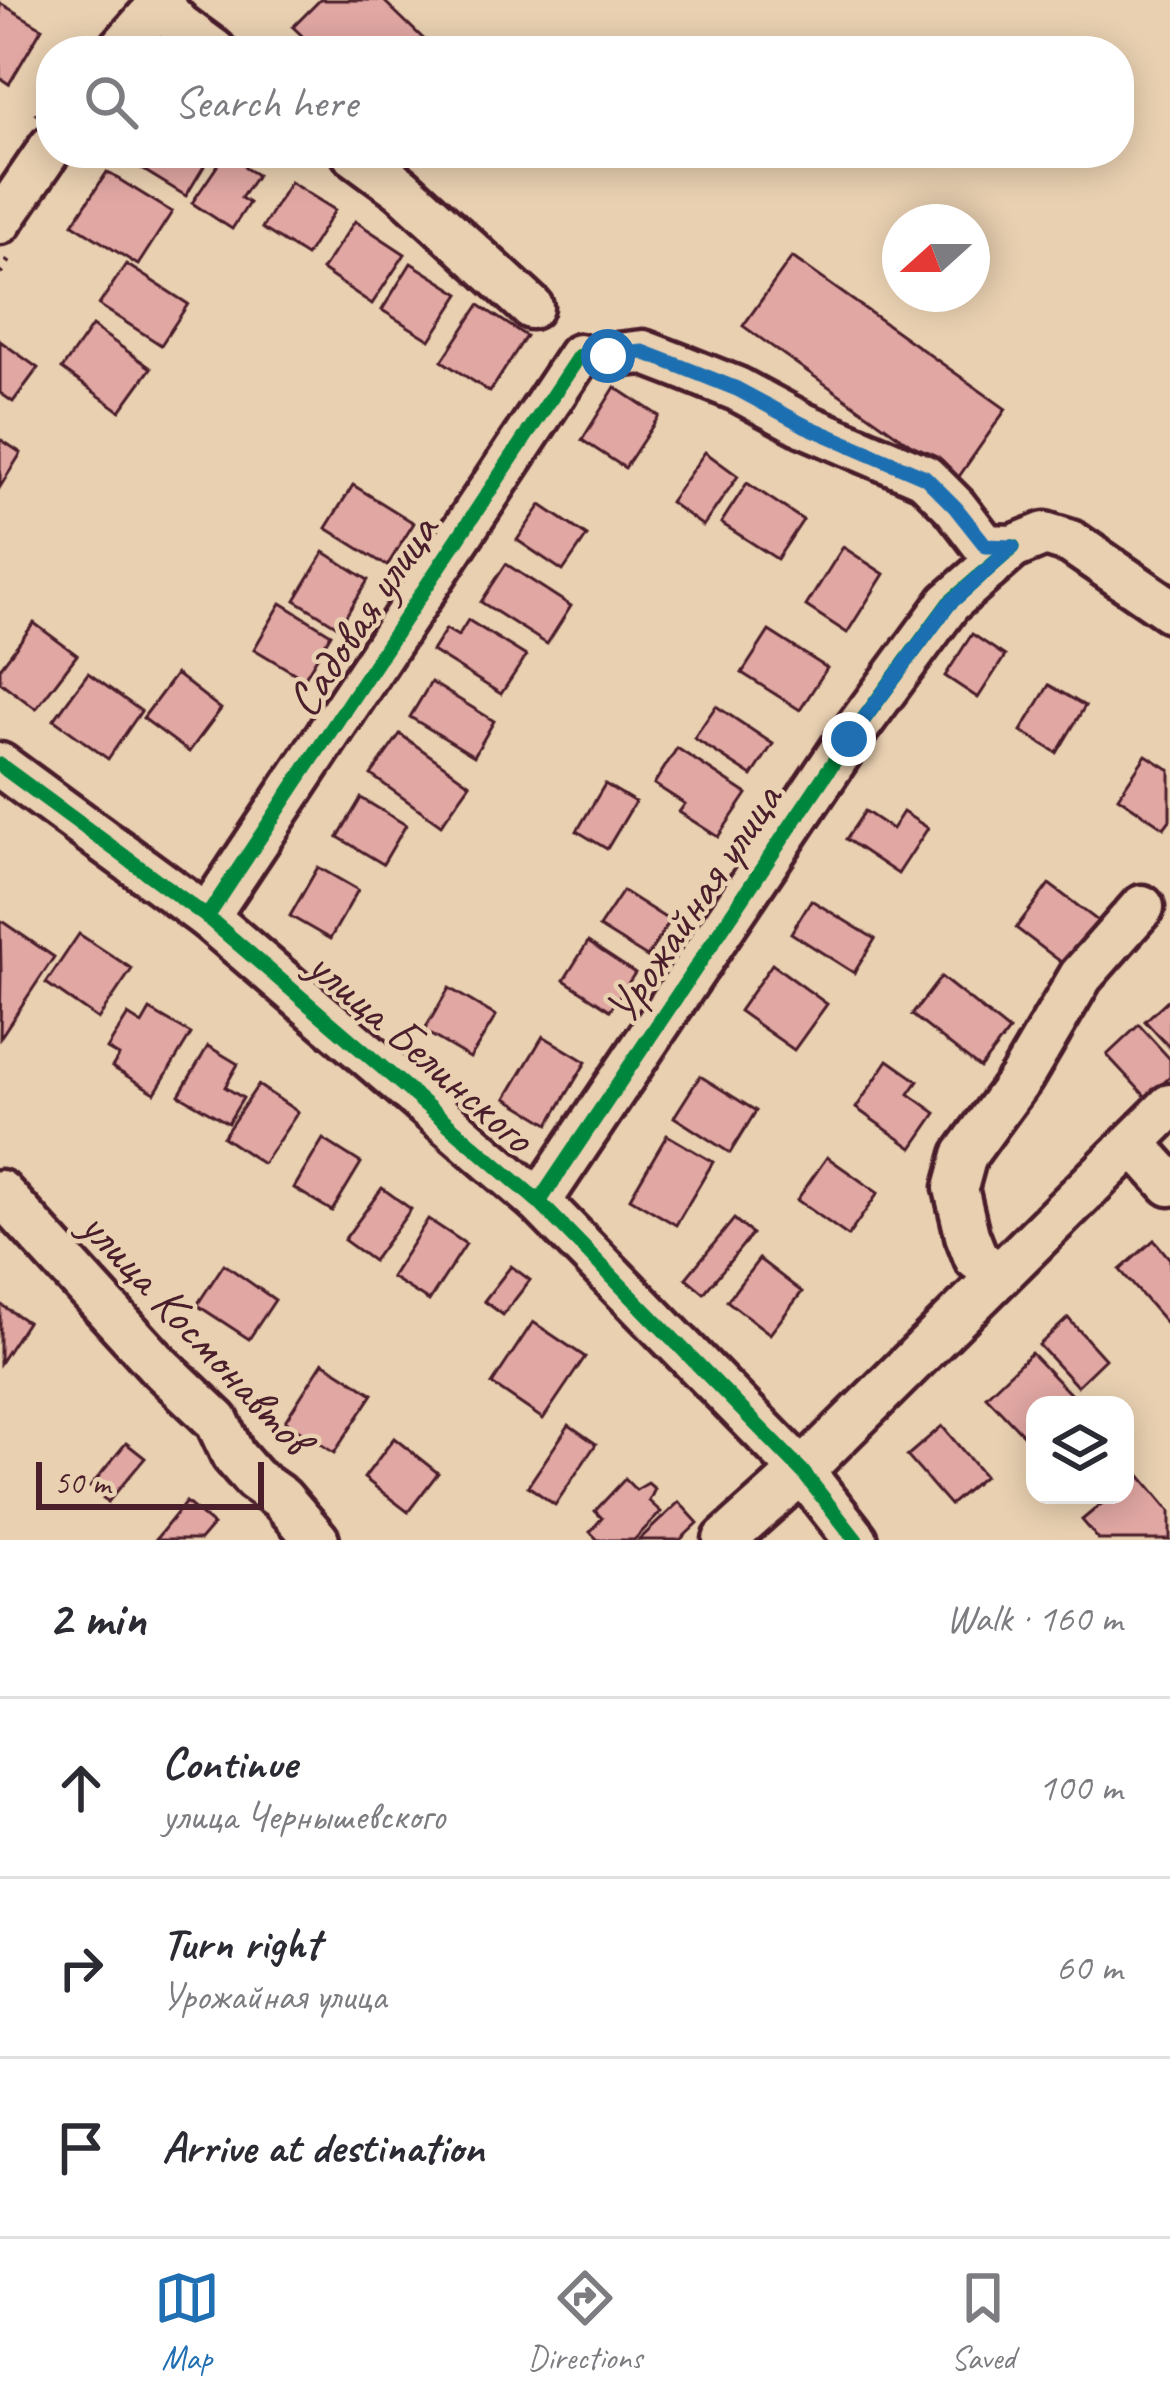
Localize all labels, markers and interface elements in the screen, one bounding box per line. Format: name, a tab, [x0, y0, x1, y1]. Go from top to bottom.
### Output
search box	[36, 36, 1134, 168]
icon: search	[78, 69, 144, 135]
text: Search here	[174, 74, 357, 131]
north arrow	[882, 204, 990, 312]
route start	[581, 329, 635, 383]
street label: Садовая улица	[273, 501, 453, 728]
route end	[822, 712, 876, 766]
street label: Урожайная улица	[591, 770, 796, 1035]
street label: улица Белинского	[293, 934, 549, 1168]
street label: улица Космонавтов	[66, 1195, 330, 1472]
map controls	[1026, 1396, 1134, 1504]
button: layers	[1026, 1396, 1134, 1504]
scale bar	[36, 1456, 264, 1509]
text: 50 m	[54, 1462, 110, 1504]
text: 2 min	[48, 1586, 146, 1650]
text: Walk · 160 m	[946, 1594, 1122, 1643]
text: Continue	[162, 1735, 296, 1792]
icon: ahead	[48, 1755, 114, 1821]
text: 100 m	[1038, 1763, 1122, 1812]
text: улица Чернышевского	[162, 1792, 445, 1841]
text: Turn right	[162, 1915, 320, 1972]
icon: right	[48, 1935, 114, 2001]
text: 60 m	[1056, 1943, 1122, 1992]
text: Урожайная улица	[162, 1972, 386, 2021]
icon: arrive	[48, 2115, 114, 2181]
text: Arrive at destination	[162, 2119, 484, 2176]
tab: Map	[154, 2265, 220, 2379]
tab: Directions	[528, 2265, 642, 2379]
tab: Saved	[950, 2265, 1016, 2379]

